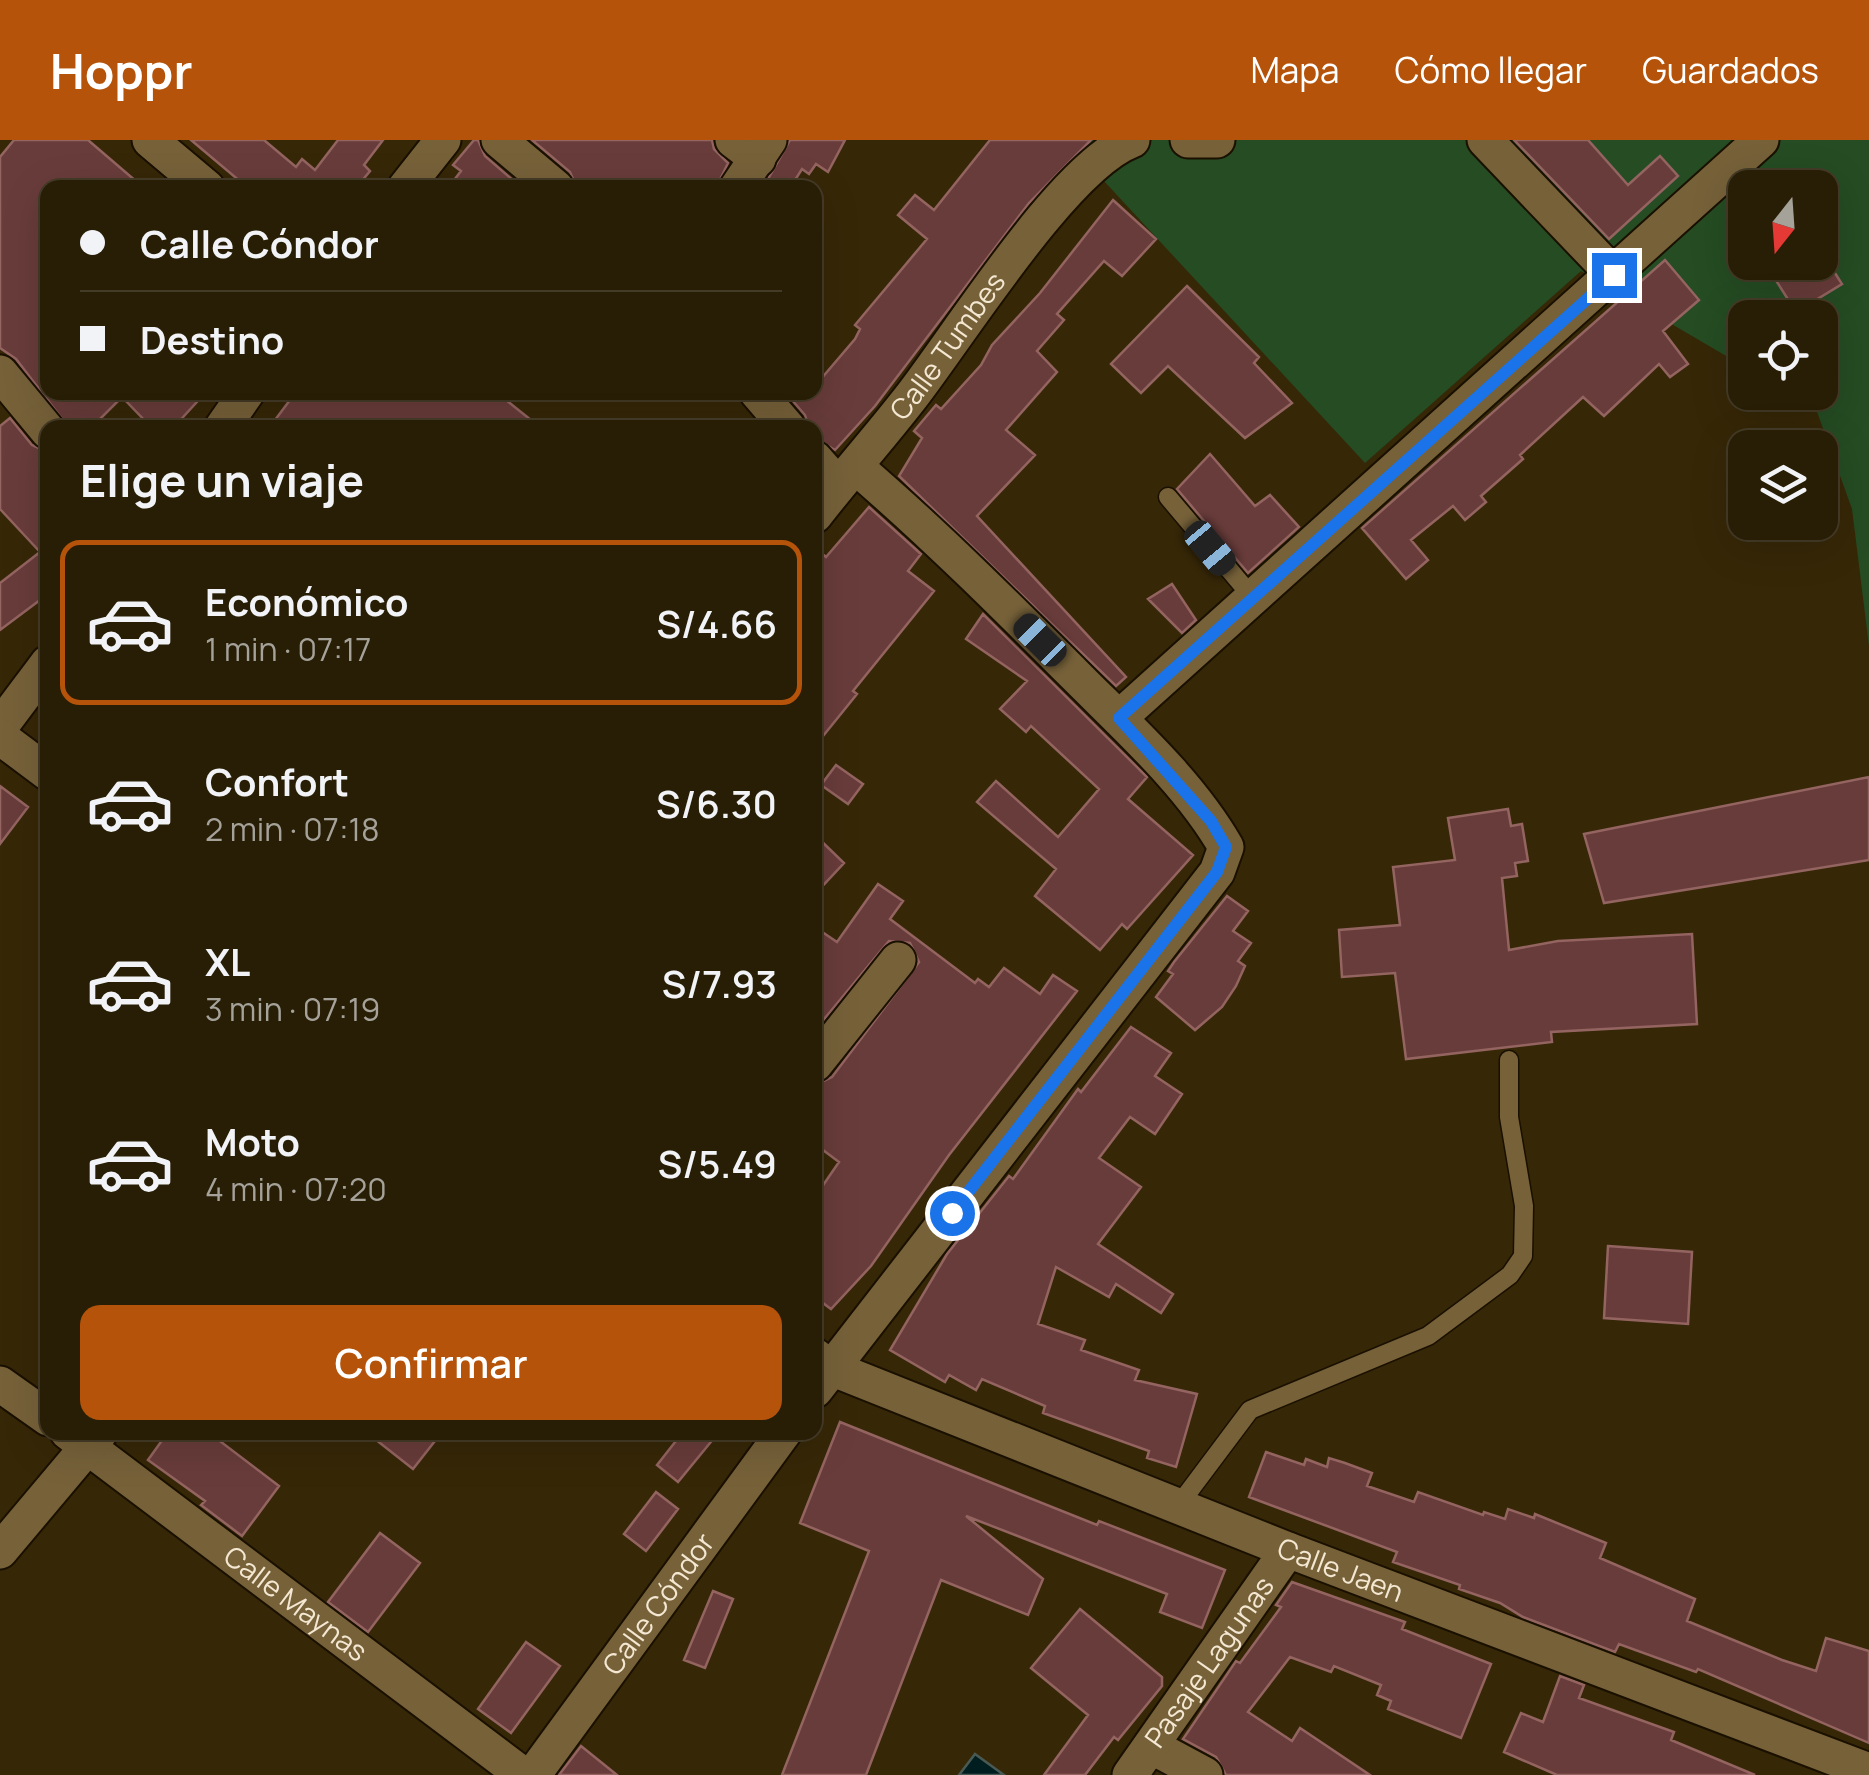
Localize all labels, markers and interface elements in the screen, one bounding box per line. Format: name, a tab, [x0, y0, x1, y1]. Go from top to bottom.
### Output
text: Hoppr	[50, 38, 193, 103]
text: Mapa	[1250, 46, 1339, 94]
text: Cómo llegar	[1394, 46, 1587, 94]
text: Guardados	[1642, 46, 1819, 94]
north arrow	[1728, 170, 1838, 280]
map controls	[1728, 170, 1838, 540]
text: Calle Cóndor	[140, 217, 379, 269]
route end	[1592, 253, 1637, 298]
street label: Calle Tumbes	[880, 264, 1013, 427]
button: locate	[1728, 300, 1838, 410]
text: Destino	[140, 313, 284, 365]
button: layers	[1728, 430, 1838, 540]
text: Elige un viaje	[80, 449, 364, 511]
car	[1179, 515, 1241, 581]
text: Económico	[205, 575, 409, 627]
icon: car	[85, 578, 175, 668]
text: S/4.66	[656, 597, 777, 649]
car	[1008, 608, 1072, 672]
text: 1 min · 07:17	[205, 627, 371, 671]
text: Confort	[205, 755, 349, 807]
icon: car	[85, 758, 175, 848]
text: S/6.30	[656, 777, 777, 829]
text: 2 min · 07:18	[205, 807, 380, 851]
text: XL	[205, 935, 250, 987]
icon: car	[85, 938, 175, 1028]
text: S/7.93	[662, 957, 777, 1009]
text: 3 min · 07:19	[205, 987, 380, 1031]
text: Moto	[205, 1115, 300, 1167]
icon: car	[85, 1118, 175, 1208]
text: S/5.49	[658, 1137, 777, 1189]
text: 4 min · 07:20	[205, 1167, 387, 1211]
route start	[930, 1191, 975, 1236]
button: Confirmar	[80, 1305, 782, 1420]
street label: Calle Cóndor	[593, 1525, 722, 1682]
street label: Calle Jaen	[1272, 1528, 1409, 1610]
street label: Calle Maynas	[217, 1536, 376, 1669]
street label: Pasaje Lagunas	[1135, 1568, 1282, 1755]

